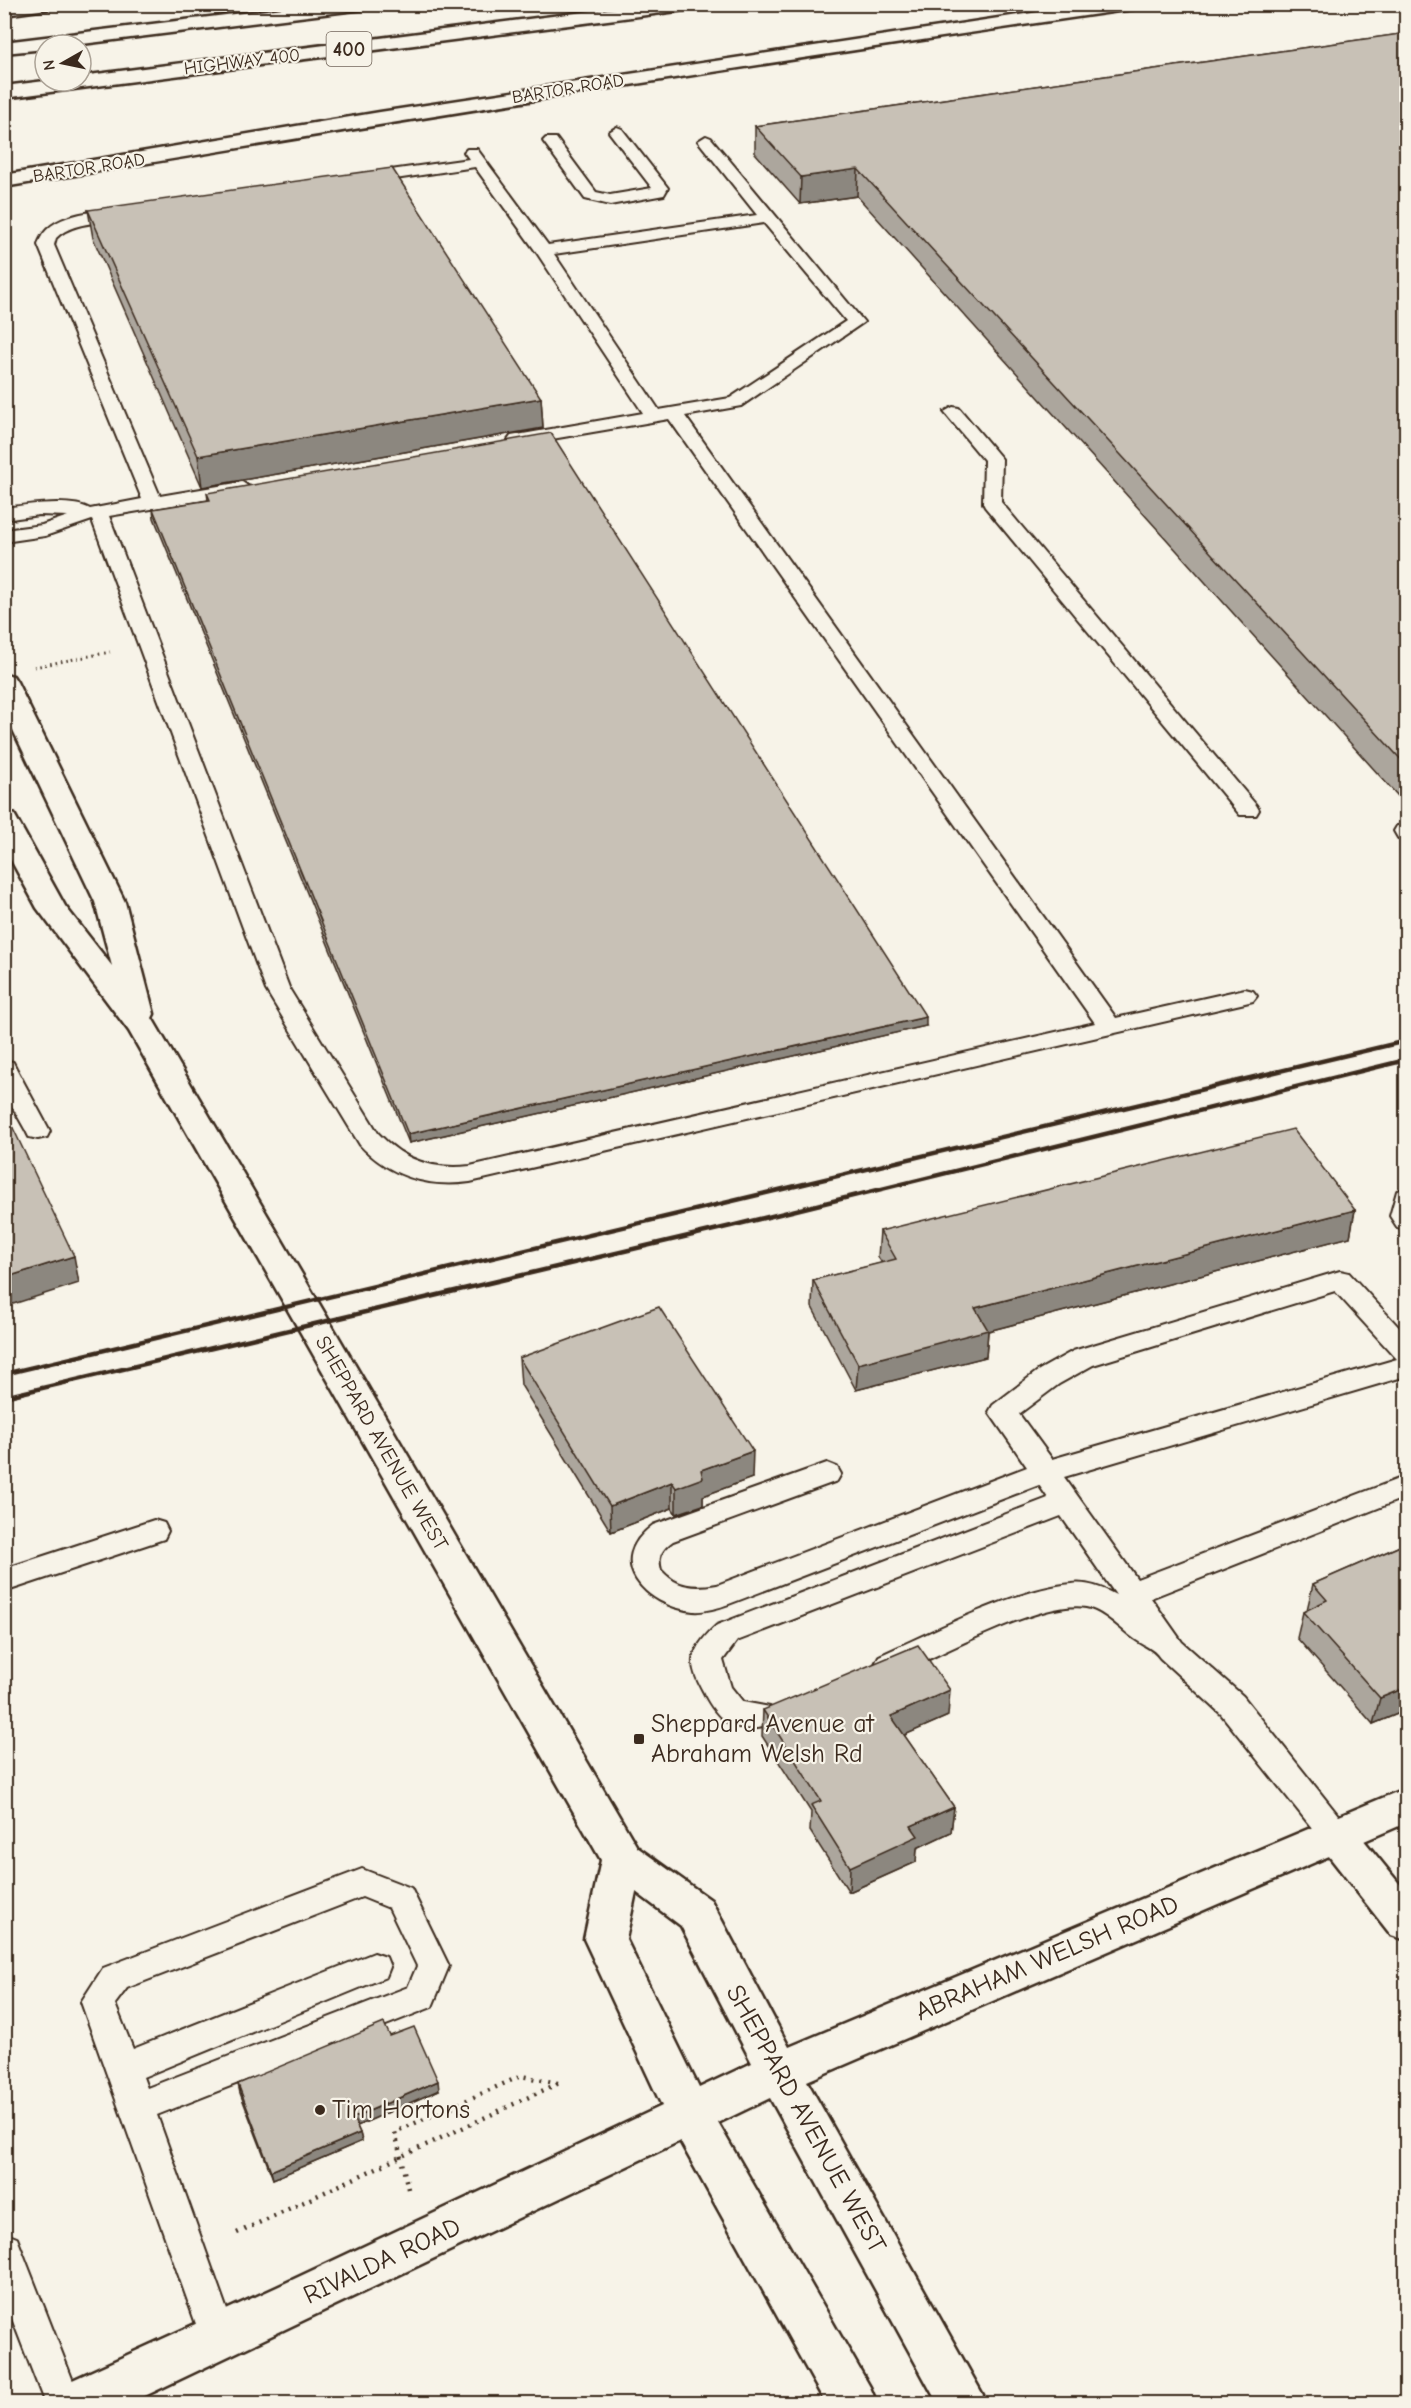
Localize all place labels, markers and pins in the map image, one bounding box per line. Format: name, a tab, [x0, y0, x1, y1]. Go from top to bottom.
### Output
place label: Sheppard Avenue at Abraham Welsh Rd	[651, 1709, 876, 1769]
marker: Sheppard Avenue at Abraham Welsh Rd	[632, 1732, 646, 1746]
place label: Tim Hortons	[332, 2095, 470, 2125]
marker: Tim Hortons	[313, 2103, 327, 2117]

